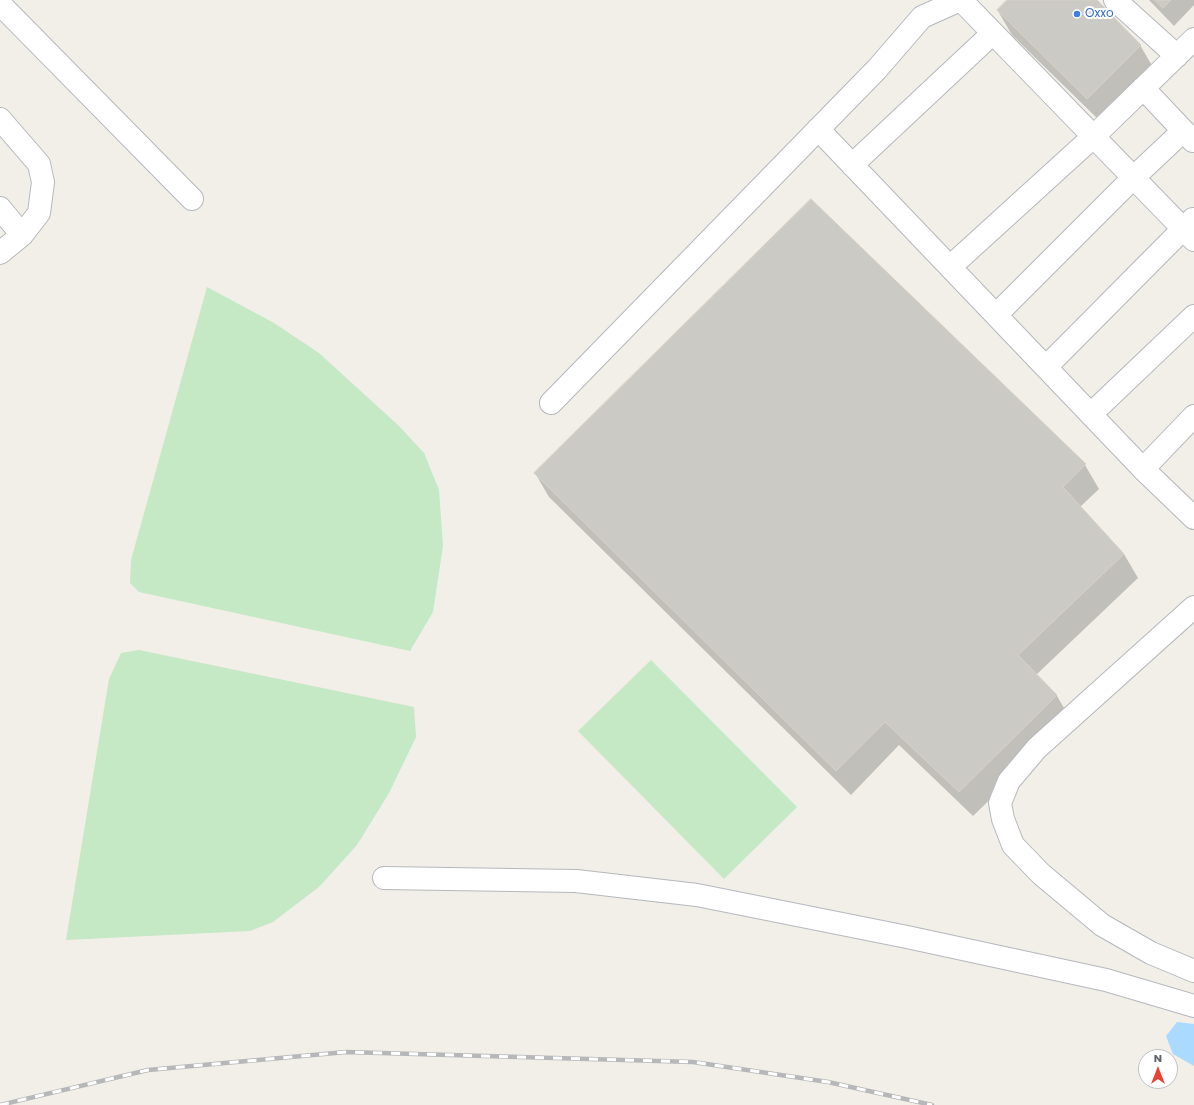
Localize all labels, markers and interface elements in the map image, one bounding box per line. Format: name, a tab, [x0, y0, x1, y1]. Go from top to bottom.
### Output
place label: Oxxo	[1085, 7, 1114, 21]
marker: Oxxo	[1072, 9, 1082, 19]
north arrow	[1138, 1049, 1178, 1089]
text: N	[1154, 1050, 1162, 1066]

